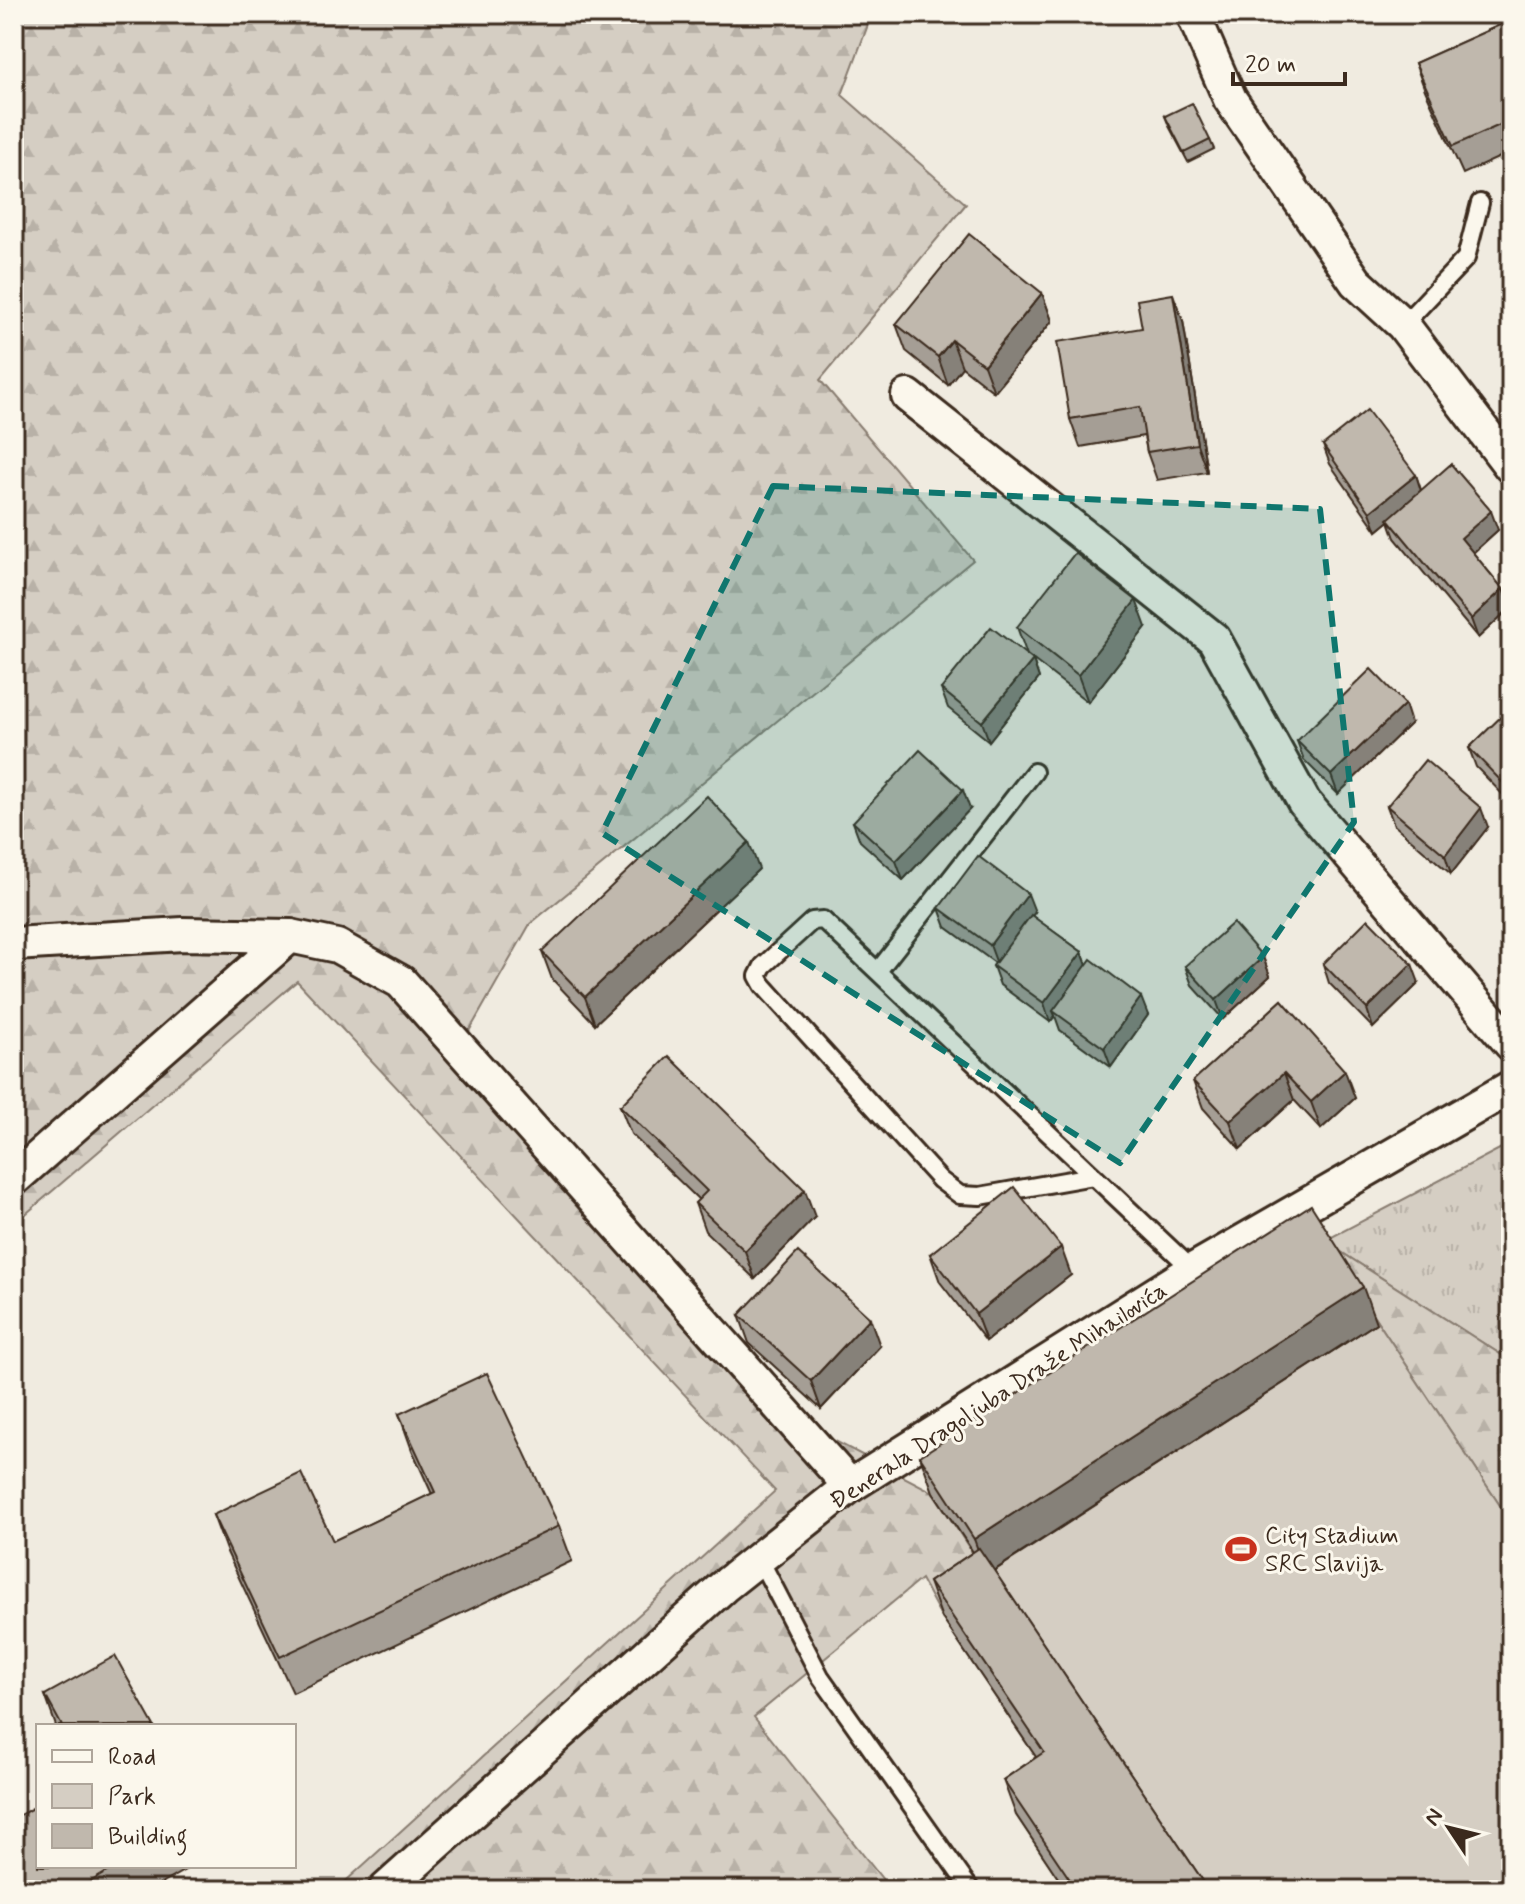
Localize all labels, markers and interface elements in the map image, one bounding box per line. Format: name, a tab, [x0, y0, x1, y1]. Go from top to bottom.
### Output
scale bar	[1233, 36, 1345, 86]
text: 20 m	[1245, 50, 1296, 81]
street label: Đenerala Dragoljuba Draže Mihailovića	[824, 1275, 1174, 1519]
place label: City Stadium SRC Slavija	[1265, 1521, 1399, 1580]
sports icon: City Stadium SRC Slavija	[1224, 1532, 1258, 1566]
legend	[36, 1724, 296, 1868]
text: Road	[108, 1742, 156, 1773]
text: Park	[108, 1782, 156, 1813]
north arrow	[1409, 1788, 1489, 1868]
text: N	[1419, 1804, 1450, 1832]
text: Building	[108, 1822, 188, 1856]

